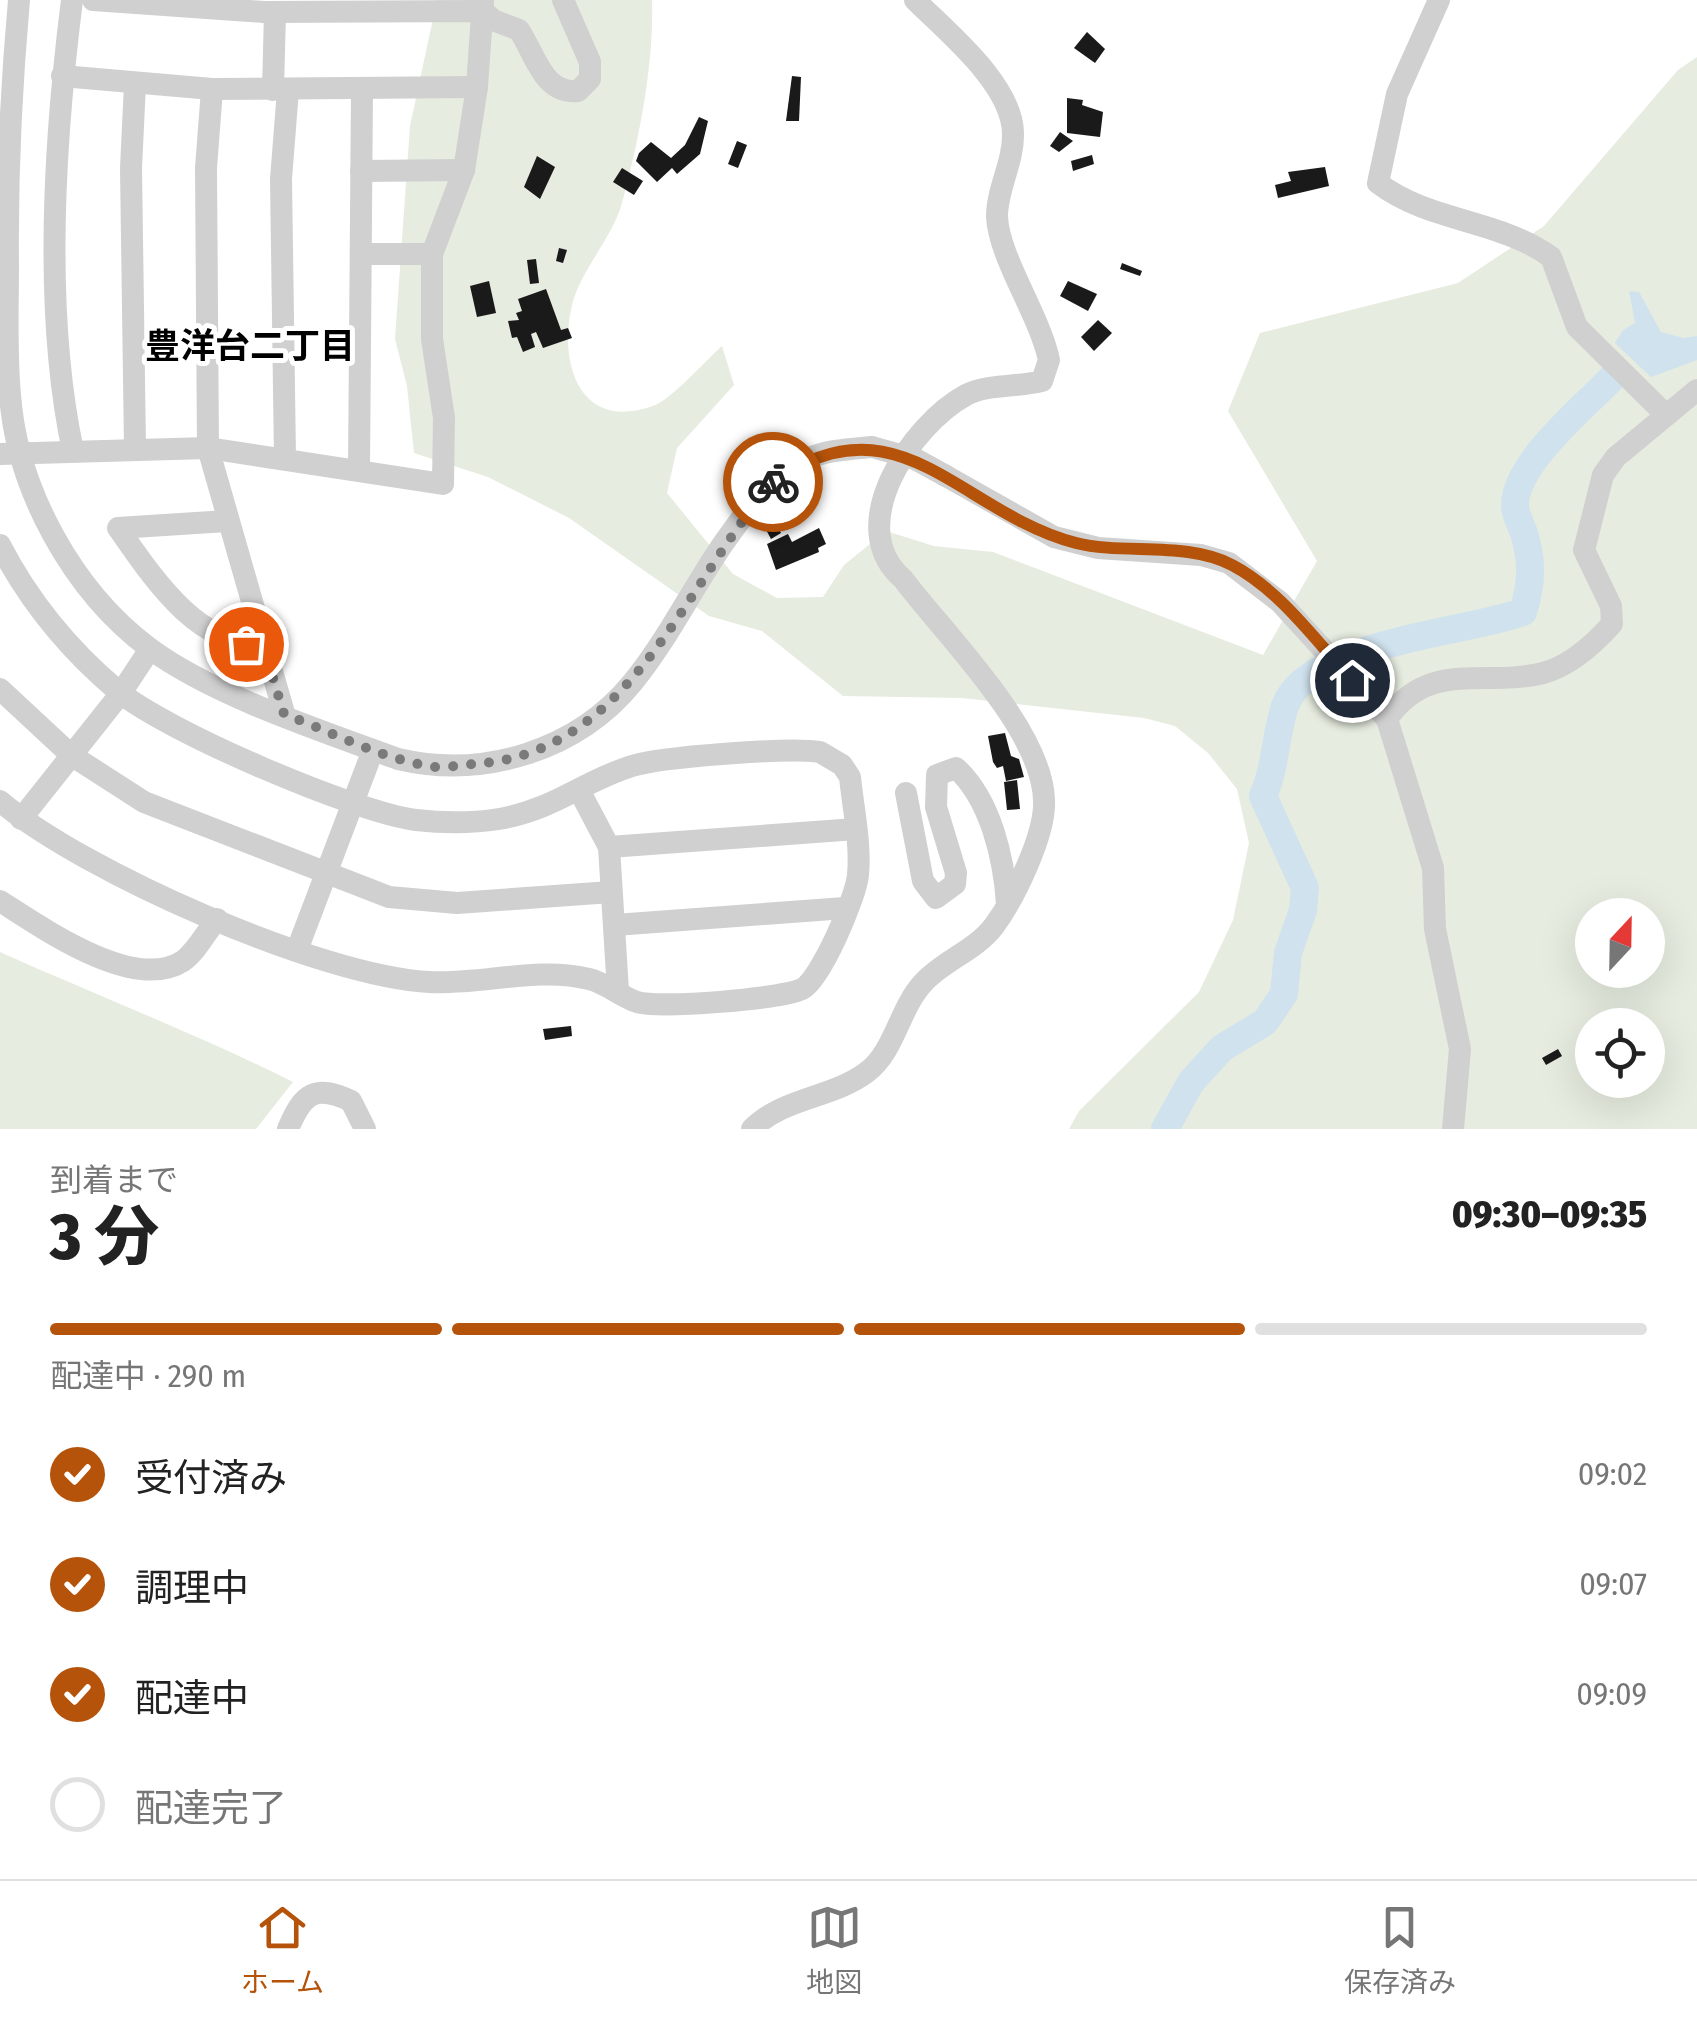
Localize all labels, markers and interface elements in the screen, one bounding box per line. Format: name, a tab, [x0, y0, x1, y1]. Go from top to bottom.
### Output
district label: 豊洋台二丁目	[145, 325, 355, 367]
courier	[723, 432, 823, 532]
icon: bike	[746, 455, 801, 510]
pin	[204, 602, 289, 687]
icon: bag	[219, 617, 274, 672]
pin	[1310, 638, 1395, 723]
icon: home	[1325, 653, 1380, 708]
north arrow	[1575, 898, 1665, 988]
map controls	[1575, 898, 1665, 1098]
button: locate	[1575, 1008, 1665, 1098]
text: 到着まで	[50, 1161, 178, 1199]
text: 09:30–09:35	[1452, 1191, 1647, 1237]
text: 3 分	[50, 1198, 159, 1276]
text: 配達中 · 290 m	[50, 1357, 246, 1395]
icon: check	[50, 1447, 105, 1502]
text: 受付済み	[135, 1455, 287, 1501]
text: 09:02	[1578, 1455, 1647, 1493]
icon: check	[50, 1557, 105, 1612]
text: 調理中	[135, 1565, 249, 1611]
text: 09:07	[1579, 1565, 1647, 1603]
icon: check	[50, 1667, 105, 1722]
text: 配達中	[135, 1675, 249, 1721]
text: 09:09	[1576, 1675, 1647, 1713]
text: 配達完了	[135, 1785, 287, 1831]
tab: ホーム	[241, 1900, 324, 2000]
tab: 地図	[806, 1900, 862, 2000]
tab: 保存済み	[1344, 1900, 1456, 2000]

